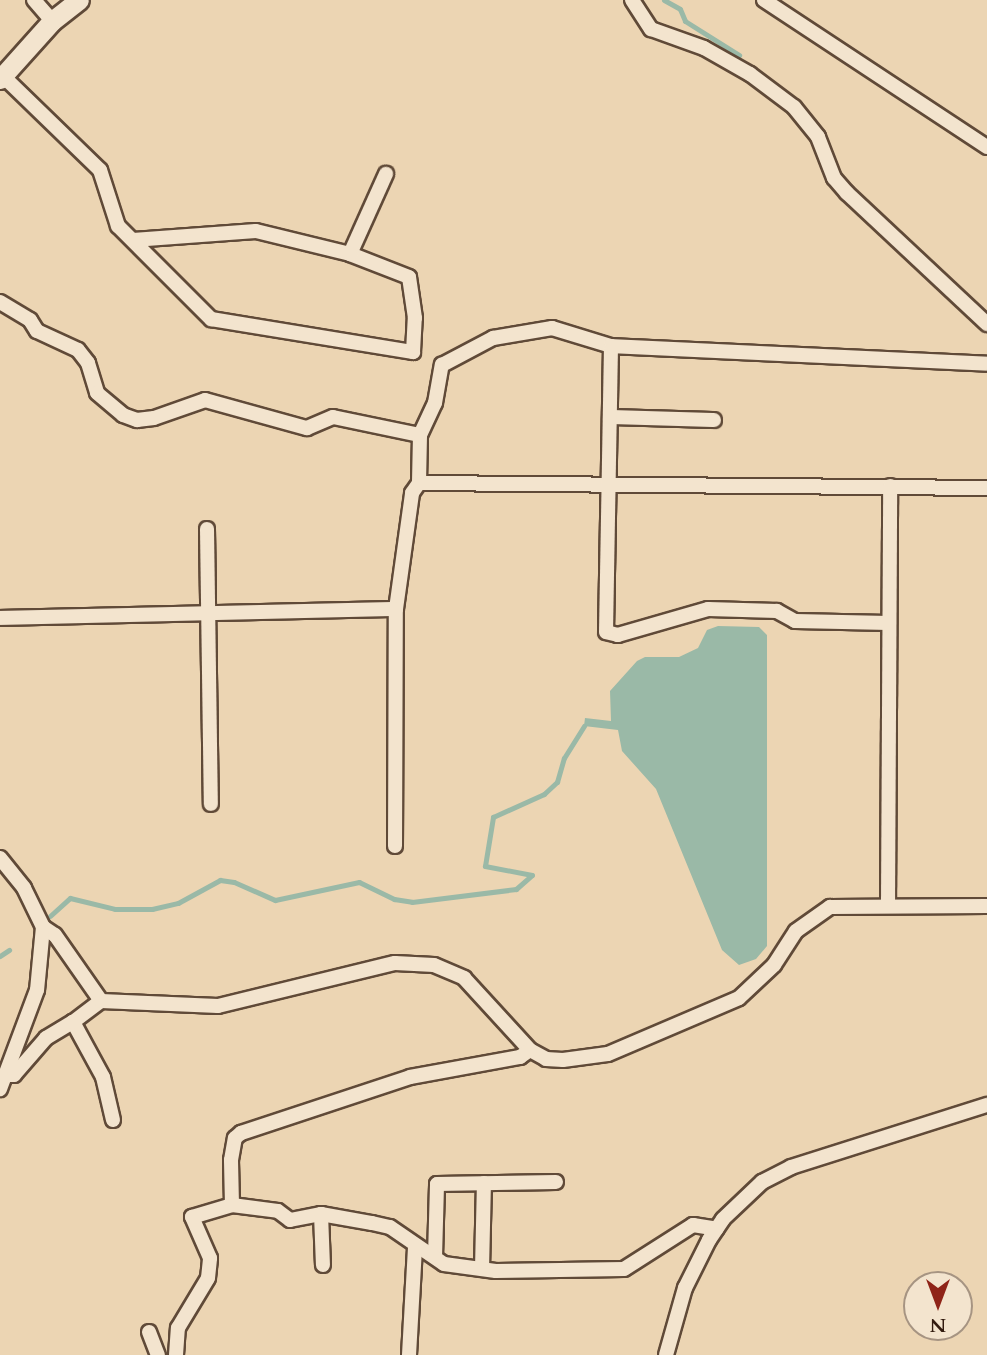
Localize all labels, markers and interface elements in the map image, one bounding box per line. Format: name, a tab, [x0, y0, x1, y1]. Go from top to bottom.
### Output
north arrow	[903, 1271, 973, 1341]
text: N	[930, 1312, 946, 1338]

